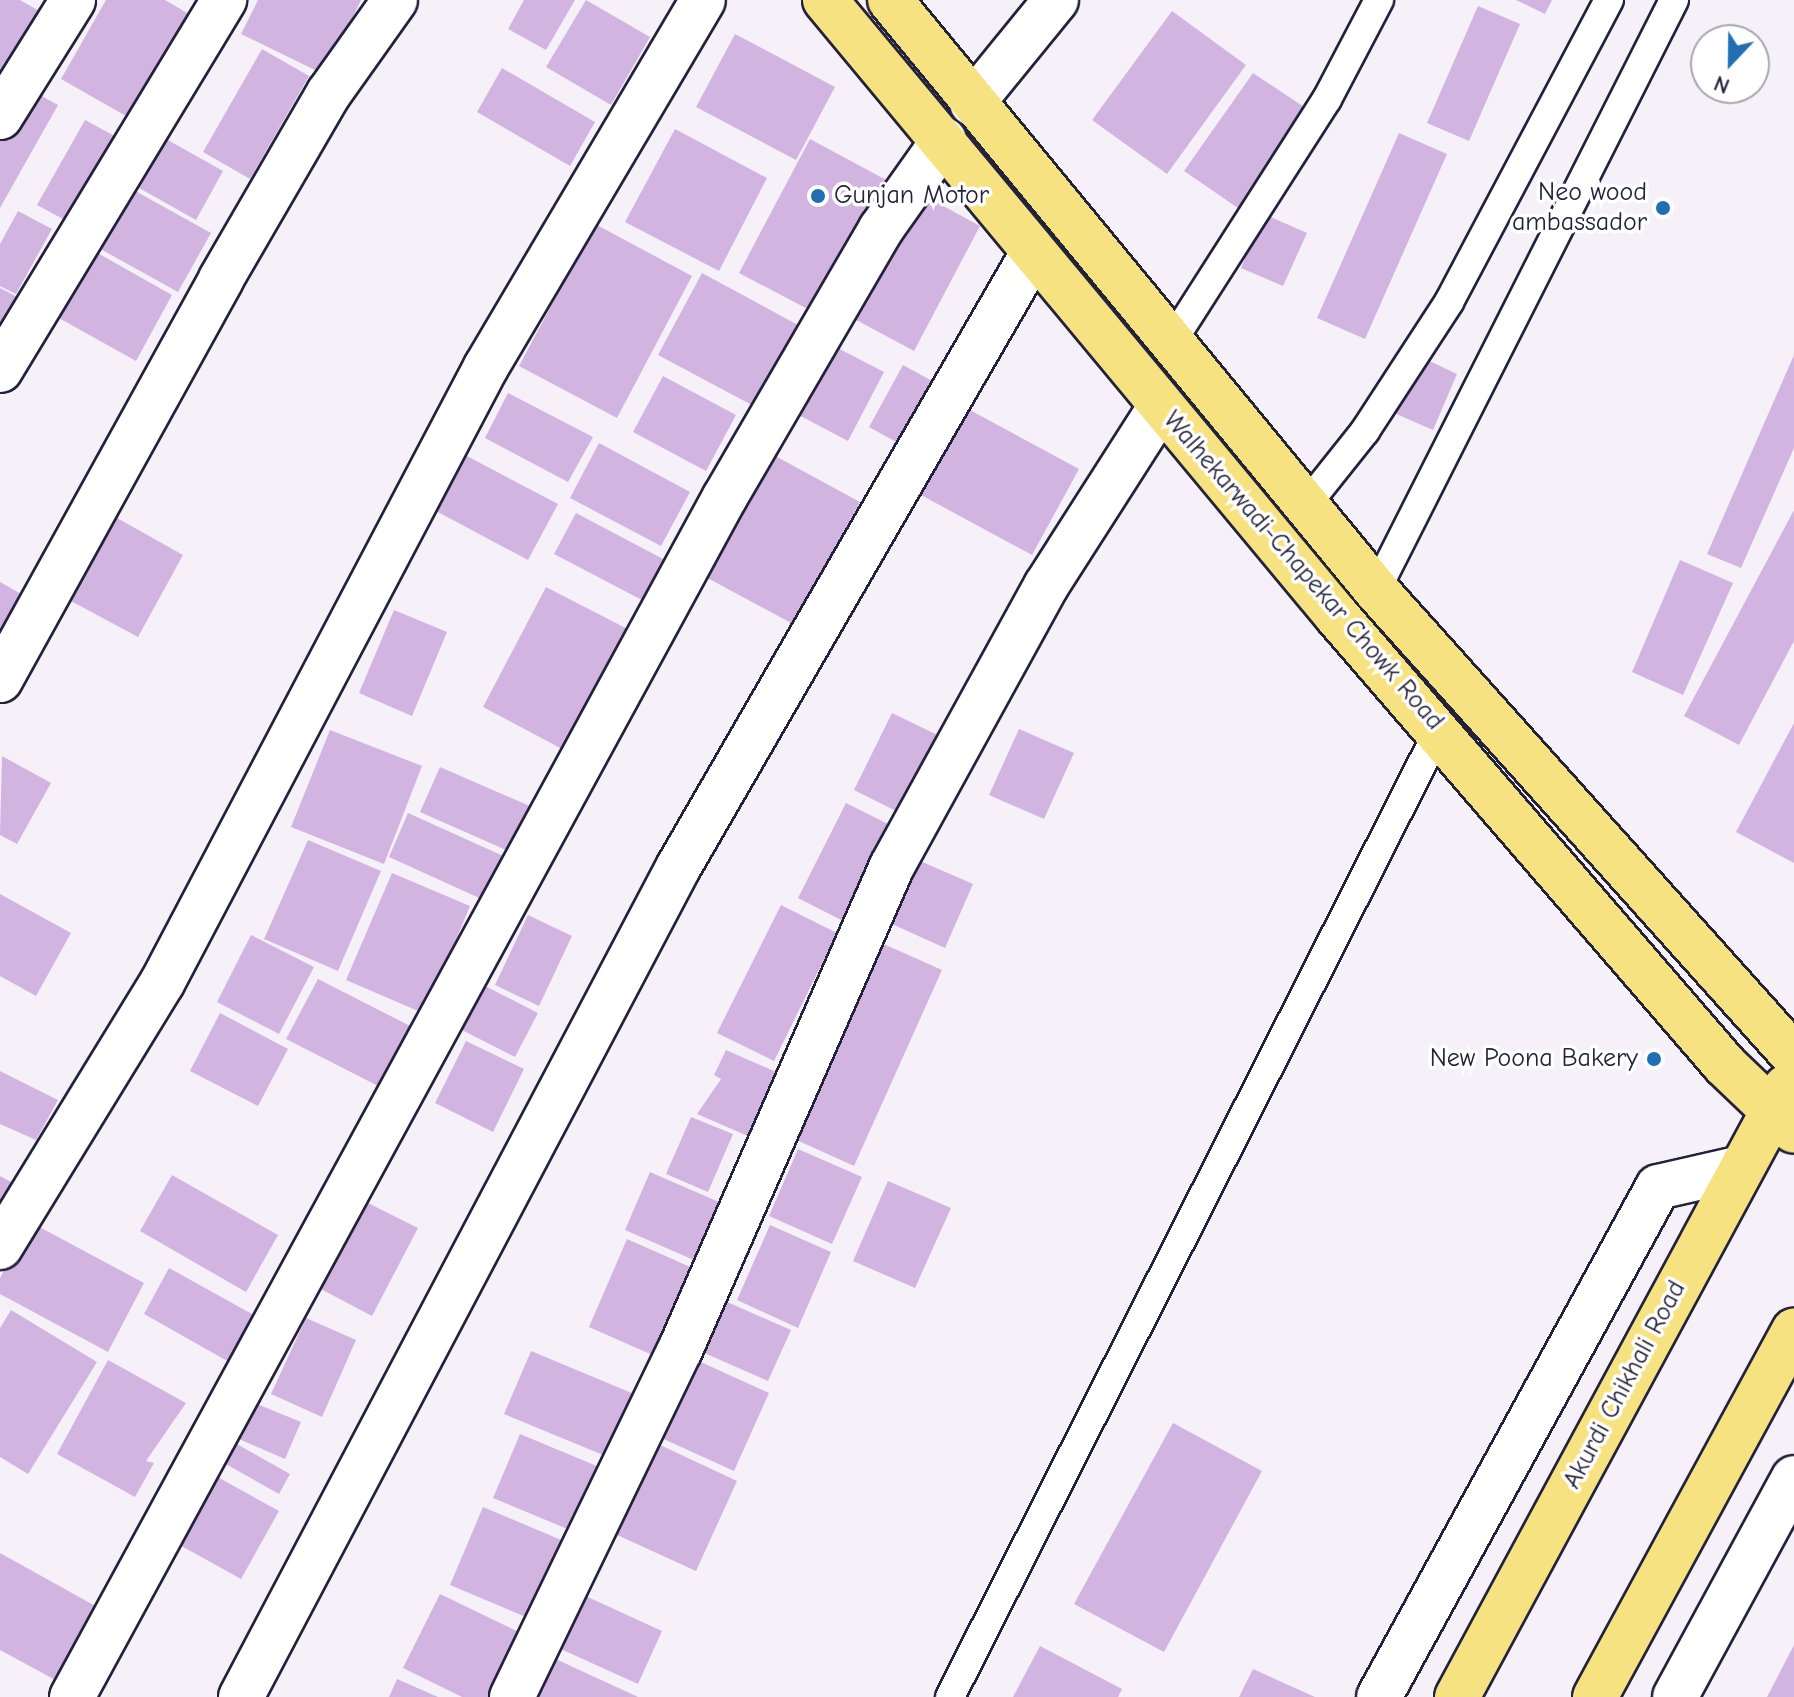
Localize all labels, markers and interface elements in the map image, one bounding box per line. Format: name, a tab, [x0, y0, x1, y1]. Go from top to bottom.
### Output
north arrow	[1690, 24, 1770, 104]
text: N	[1710, 70, 1733, 99]
place label: Neo wood ambassador	[1512, 177, 1647, 238]
place label: Gunjan Motor	[834, 180, 989, 212]
marker: Gunjan Motor	[809, 187, 827, 205]
marker: Neo wood ambassador	[1654, 199, 1672, 217]
street label: Walhekarwadi-Chapekar Chowk Road	[1156, 405, 1450, 737]
place label: New Poona Bakery	[1430, 1043, 1638, 1075]
marker: New Poona Bakery	[1645, 1050, 1663, 1068]
street label: Akurdi Chikhali Road	[1557, 1276, 1693, 1494]

